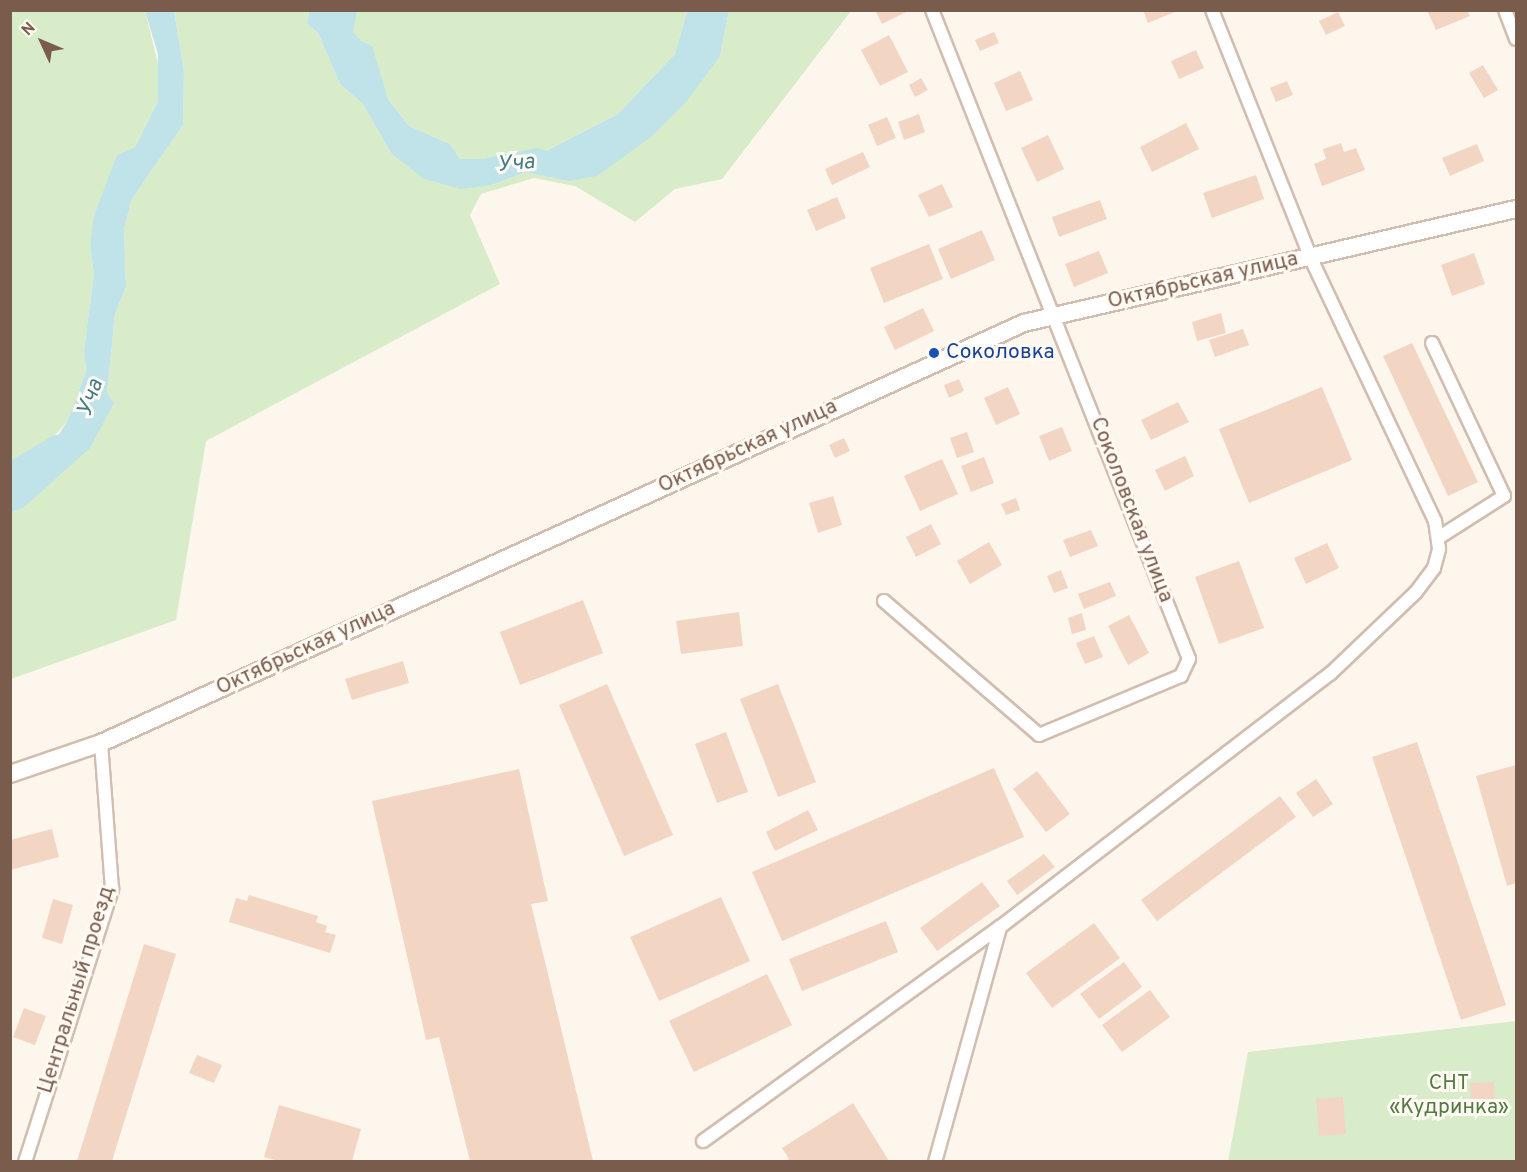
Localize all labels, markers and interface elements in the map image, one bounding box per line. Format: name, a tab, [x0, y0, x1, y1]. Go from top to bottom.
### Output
north arrow	[12, 12, 72, 72]
text: N	[18, 18, 40, 41]
water label: Уча	[496, 149, 536, 179]
street label: Октябрьская улица	[1105, 247, 1301, 315]
place label: Соколовка	[946, 340, 1055, 366]
marker: Соколовка	[927, 346, 941, 360]
water label: Уча	[72, 376, 110, 420]
street label: Октябрьская улица	[655, 394, 841, 500]
street label: Соколовская улица	[1084, 414, 1178, 606]
street label: Октябрьская улица	[213, 596, 399, 702]
street label: Центральный проезд	[33, 883, 121, 1097]
park label: СНТ «Кудринка»	[1389, 1071, 1509, 1121]

